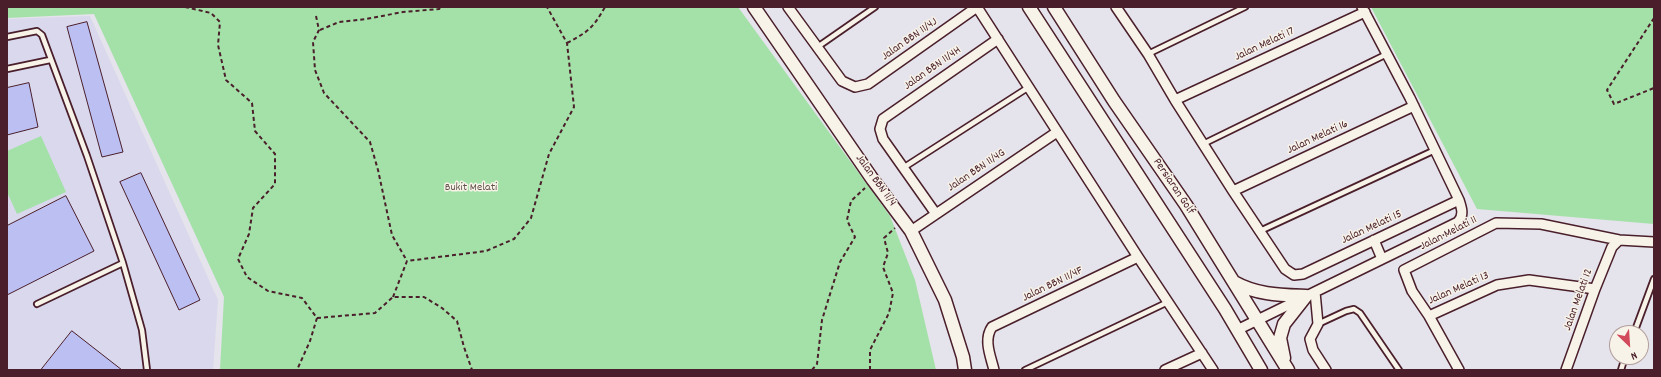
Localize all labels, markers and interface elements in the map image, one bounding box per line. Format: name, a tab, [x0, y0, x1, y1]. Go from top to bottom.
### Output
street label: Jalan BBN 11/4J	[879, 16, 941, 64]
street label: Jalan Melati 17	[1233, 25, 1297, 65]
street label: Jalan BBN 11/4H	[902, 44, 964, 94]
street label: Jalan Melati 16	[1285, 118, 1351, 158]
street label: Jalan BBN 11/4G	[945, 146, 1009, 196]
street label: Jalan BBN 11/4	[851, 152, 899, 210]
street label: Persiaran Golf	[1149, 156, 1197, 218]
park label: Bukit Melati	[445, 181, 497, 195]
street label: Jalan Melati 15	[1339, 208, 1405, 248]
street label: Jalan Melati 11	[1418, 213, 1480, 255]
street label: Jalan BBN 11/4F	[1020, 264, 1086, 306]
street label: Jalan Melati 12	[1561, 267, 1597, 333]
street label: Jalan Melati 13	[1426, 269, 1492, 309]
north arrow	[1609, 325, 1649, 365]
text: N	[1628, 347, 1639, 363]

